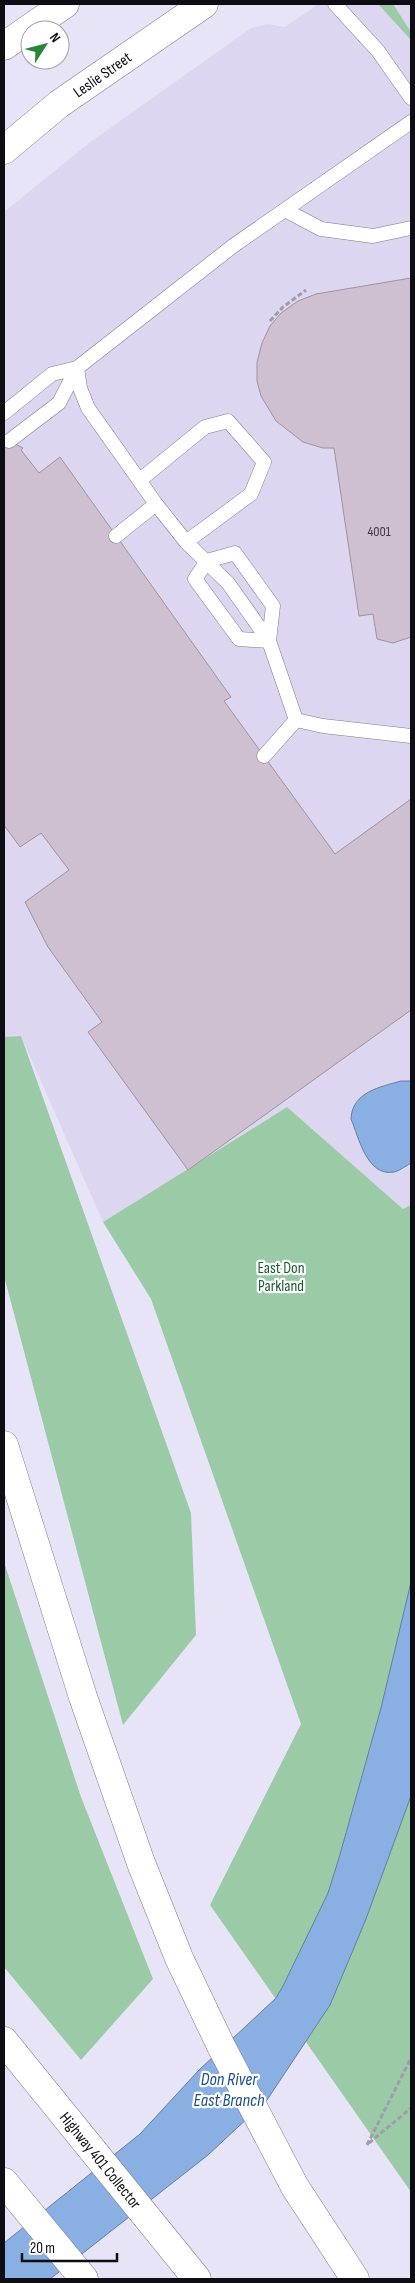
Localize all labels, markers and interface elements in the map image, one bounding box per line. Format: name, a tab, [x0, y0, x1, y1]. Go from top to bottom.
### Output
north arrow	[20, 20, 70, 70]
text: N	[46, 30, 64, 46]
street label: Leslie Street	[70, 48, 136, 102]
house number: 4001	[367, 523, 391, 540]
park label: East Don Parkland	[257, 1259, 305, 1296]
water label: Don River East Branch	[193, 2069, 265, 2111]
street label: Highway 401 Collector	[55, 2109, 145, 2213]
scale bar	[22, 2230, 118, 2262]
text: 20 m	[30, 2239, 55, 2258]

